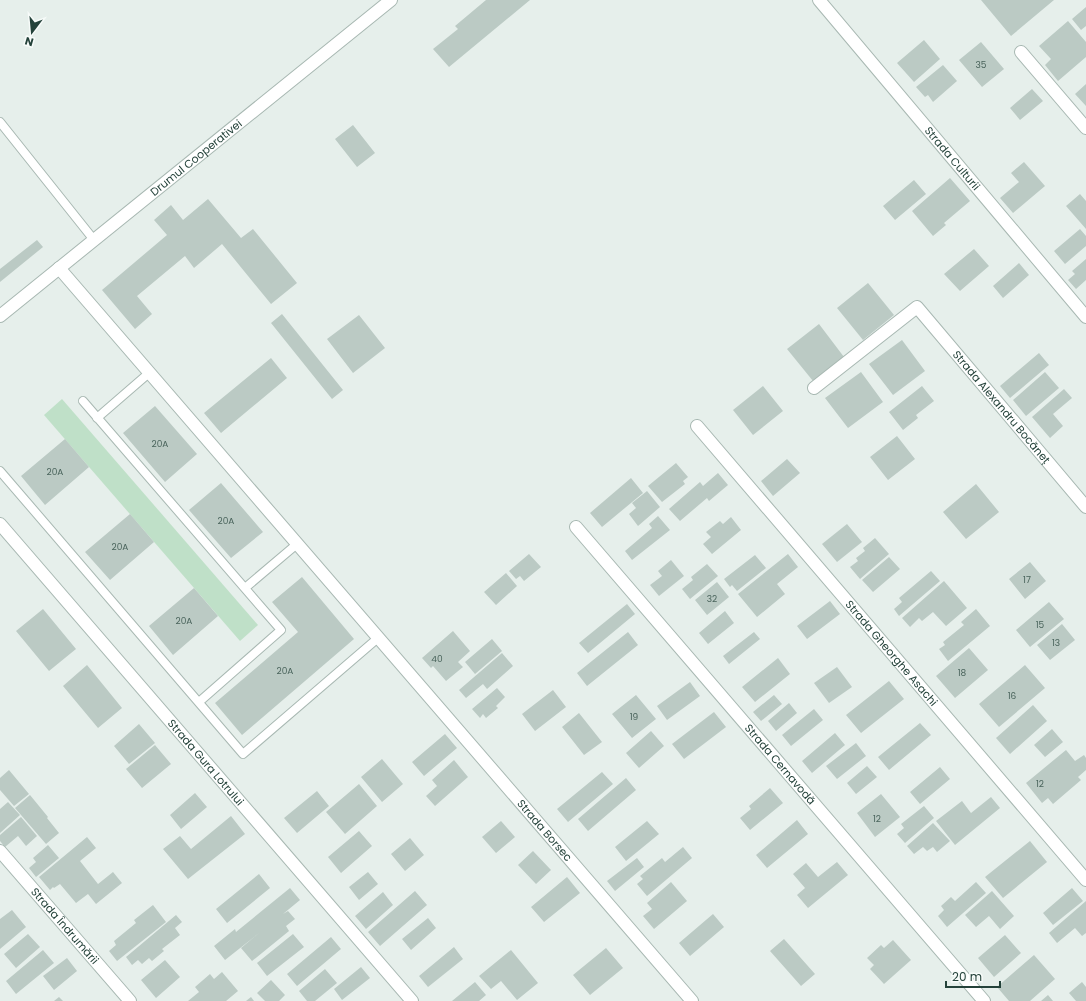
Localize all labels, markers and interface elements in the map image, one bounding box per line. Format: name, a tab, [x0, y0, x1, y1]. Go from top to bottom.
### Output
north arrow	[12, 12, 52, 52]
text: N	[23, 33, 35, 50]
house number: 35	[976, 59, 987, 71]
street label: Drumul Cooperativei	[147, 115, 246, 200]
street label: Strada Culturii	[921, 123, 984, 194]
street label: Strada Alexandru Bocăneț	[949, 347, 1054, 467]
house number: 20A	[152, 438, 168, 450]
house number: 20A	[47, 466, 63, 478]
house number: 20A	[218, 515, 234, 527]
house number: 20A	[112, 541, 128, 553]
house number: 17	[1023, 574, 1031, 586]
house number: 32	[707, 593, 717, 605]
street label: Strada Gheorghe Asachi	[842, 597, 942, 710]
house number: 20A	[176, 615, 192, 627]
house number: 15	[1036, 619, 1045, 631]
house number: 13	[1052, 637, 1060, 649]
house number: 40	[431, 653, 443, 665]
house number: 20A	[277, 665, 293, 677]
house number: 18	[958, 667, 967, 679]
house number: 16	[1008, 690, 1017, 702]
house number: 19	[630, 711, 639, 723]
street label: Strada Gura Lotrului	[164, 716, 248, 809]
street label: Strada Cernavodă	[741, 720, 819, 808]
house number: 12	[1036, 778, 1044, 790]
street label: Strada Borsec	[513, 796, 576, 865]
house number: 12	[873, 813, 881, 825]
street label: Strada Îndrumării	[27, 884, 103, 968]
scale bar	[946, 963, 1000, 989]
text: 20 m	[952, 968, 982, 985]

